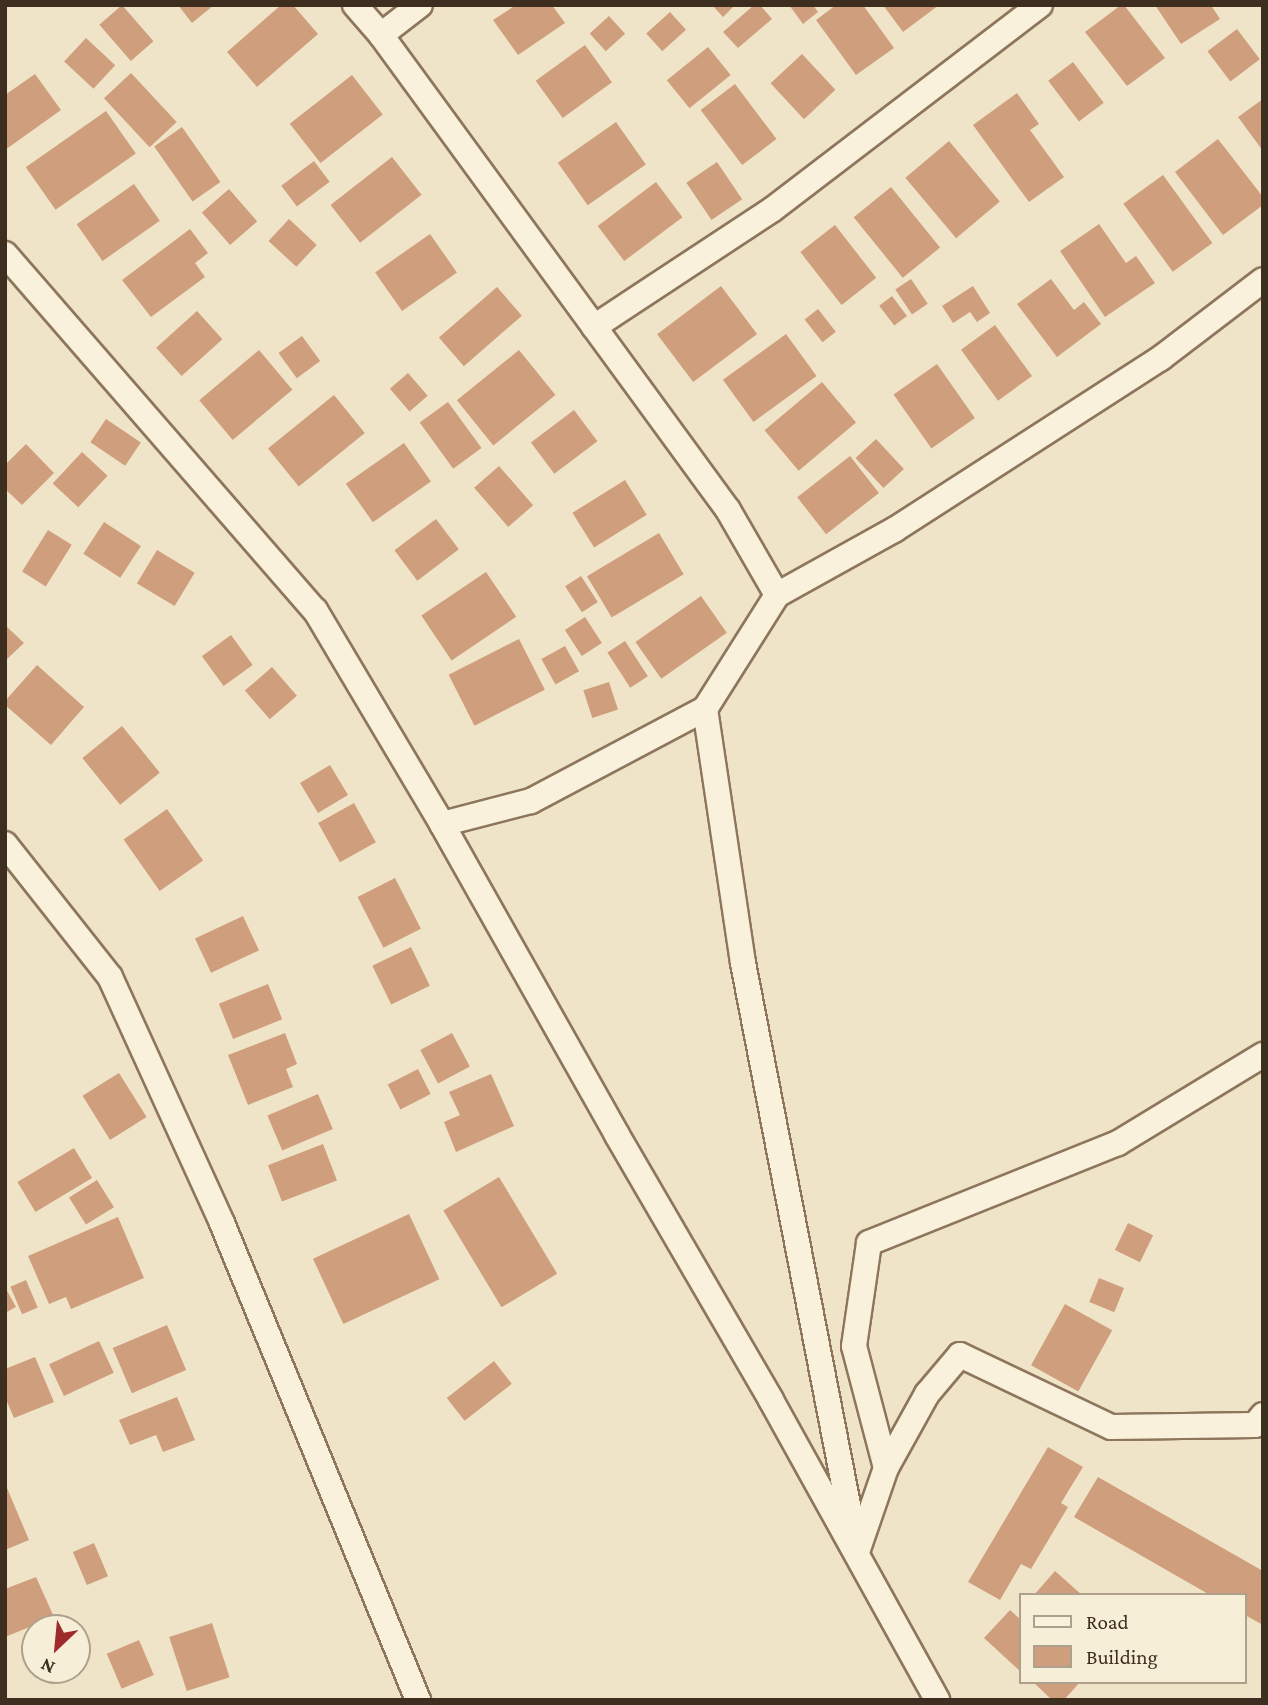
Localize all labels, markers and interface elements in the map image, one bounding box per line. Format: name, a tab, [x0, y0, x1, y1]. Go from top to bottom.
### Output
legend	[1020, 1593, 1247, 1684]
text: Road	[1086, 1610, 1129, 1634]
north arrow	[21, 1614, 91, 1684]
text: Building	[1086, 1645, 1158, 1669]
text: N	[37, 1654, 58, 1679]

